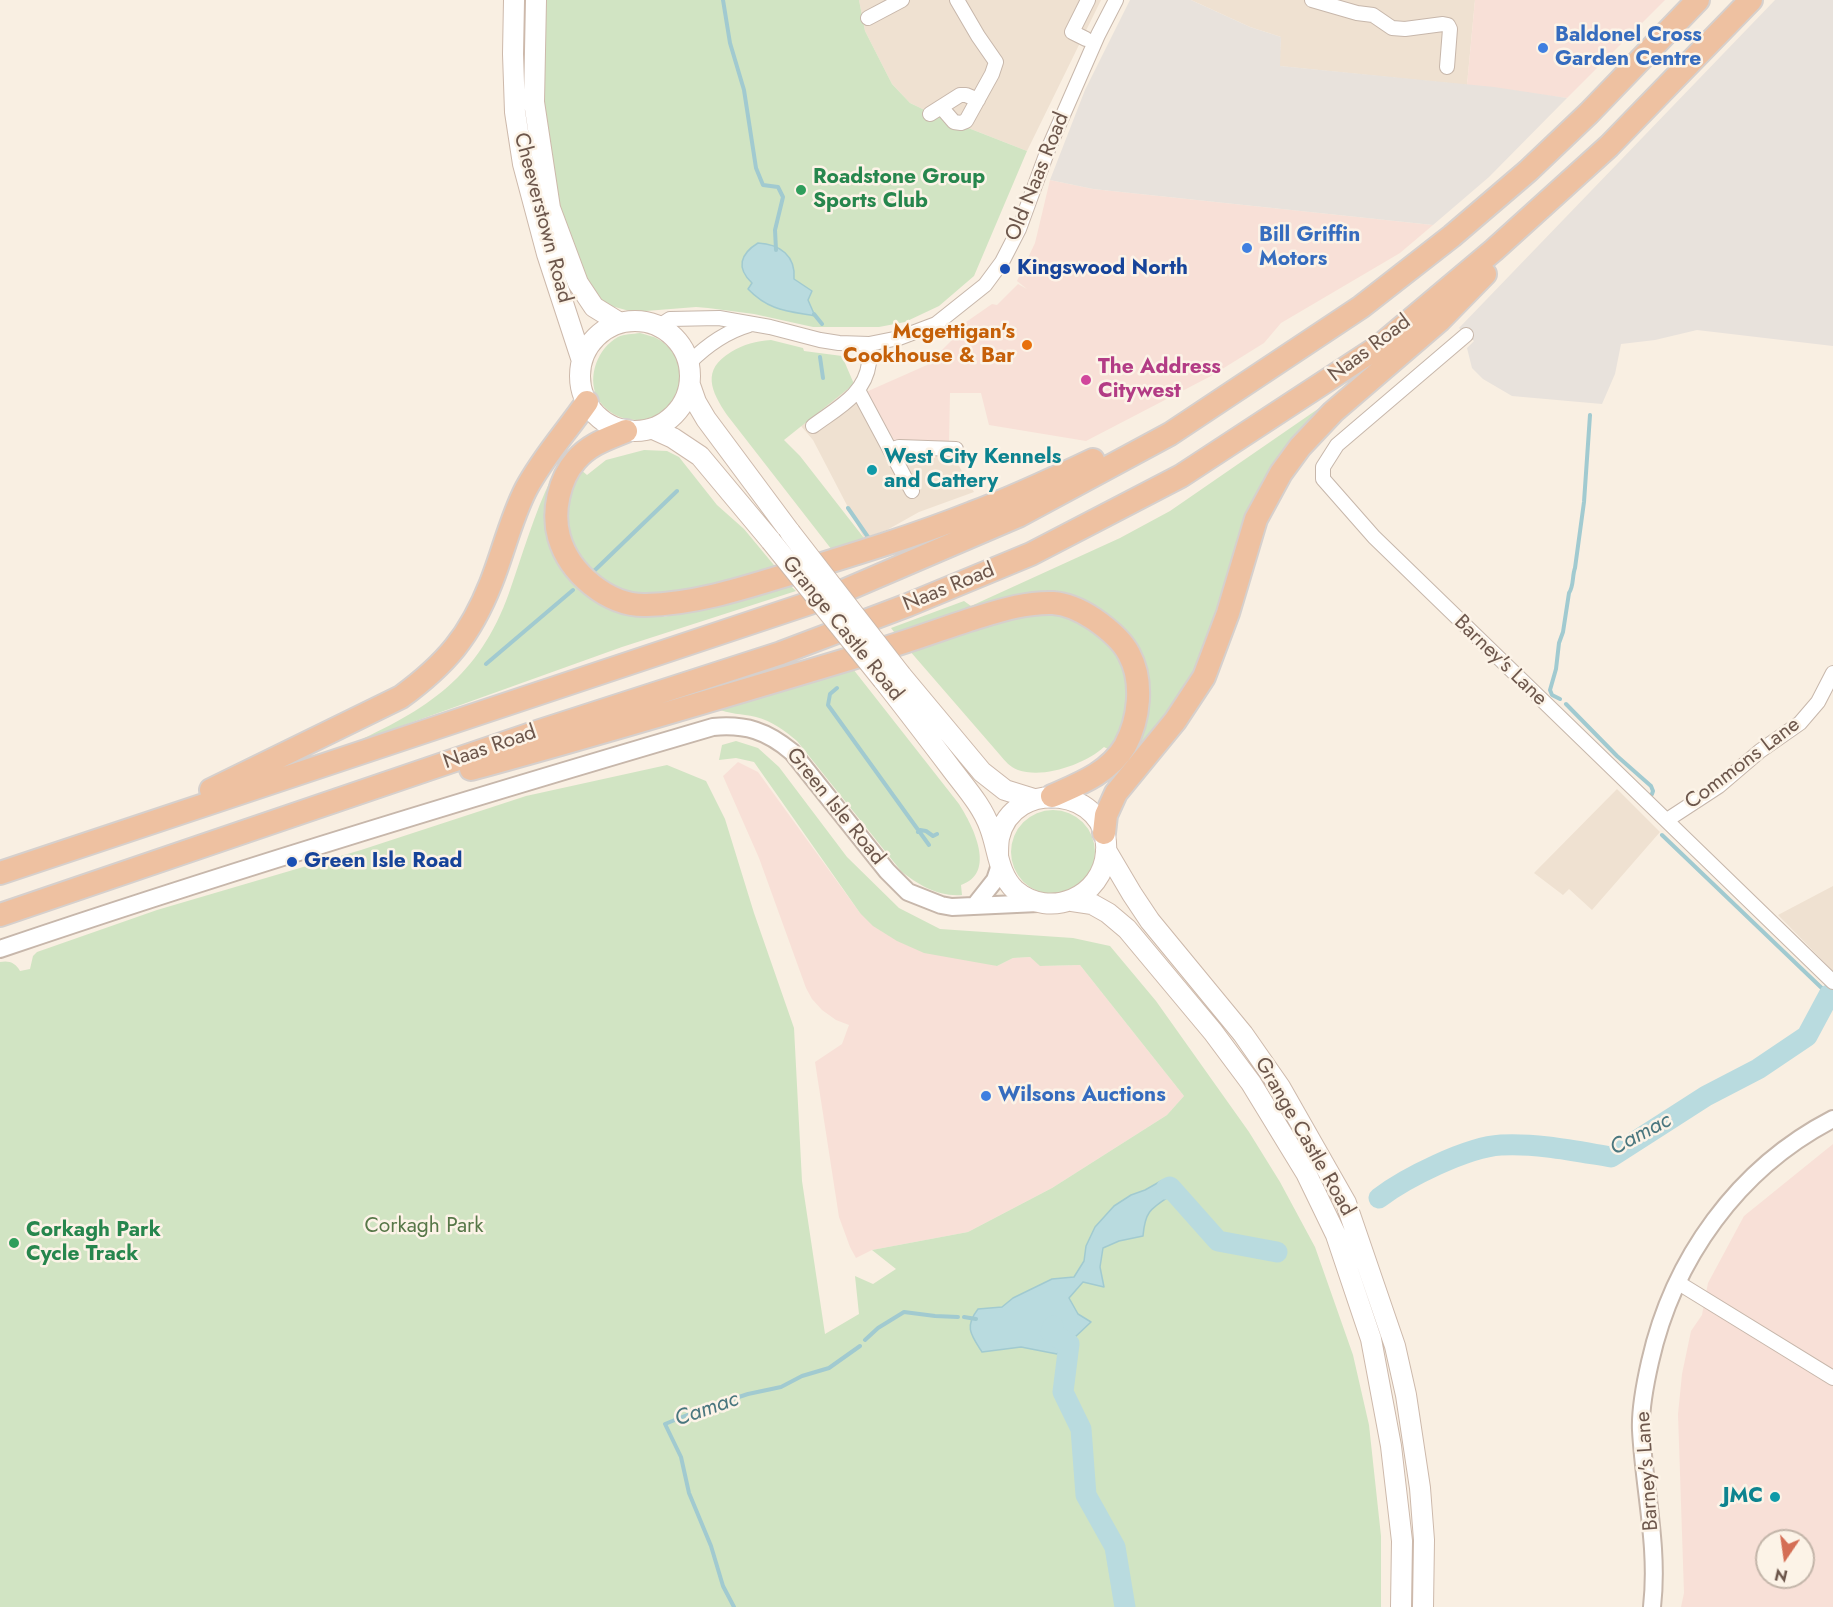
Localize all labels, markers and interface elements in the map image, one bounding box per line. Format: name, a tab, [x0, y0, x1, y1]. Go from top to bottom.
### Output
place label: Baldonel Cross Garden Centre	[1555, 23, 1702, 73]
marker: Baldonel Cross Garden Centre	[1536, 41, 1550, 55]
street label: Old Naas Road	[1001, 109, 1075, 245]
street label: Cheeverstown Road	[507, 130, 577, 306]
place label: Roadstone Group Sports Club	[813, 165, 985, 215]
marker: Roadstone Group Sports Club	[794, 183, 808, 197]
place label: Bill Griffin Motors	[1259, 223, 1360, 273]
marker: Bill Griffin Motors	[1240, 241, 1254, 255]
place label: Kingswood North	[1017, 256, 1188, 282]
marker: Kingswood North	[998, 262, 1012, 276]
street label: Naas Road	[1324, 310, 1416, 388]
place label: Mcgettigan's Cookhouse & Bar	[843, 320, 1015, 370]
marker: Mcgettigan's Cookhouse & Bar	[1020, 338, 1034, 352]
place label: The Address Citywest	[1098, 355, 1221, 405]
marker: The Address Citywest	[1079, 373, 1093, 387]
place label: West City Kennels and Cattery	[884, 445, 1061, 495]
marker: West City Kennels and Cattery	[865, 463, 879, 477]
street label: Grange Castle Road	[776, 552, 908, 706]
street label: Naas Road	[900, 558, 998, 618]
street label: Barney's Lane	[1448, 610, 1552, 712]
street label: Commons Lane	[1681, 713, 1805, 815]
street label: Naas Road	[440, 720, 540, 776]
street label: Green Isle Road	[780, 744, 890, 870]
place label: Green Isle Road	[304, 849, 462, 875]
marker: Green Isle Road	[285, 855, 299, 869]
street label: Grange Castle Road	[1248, 1053, 1360, 1221]
place label: Wilsons Auctions	[998, 1083, 1166, 1109]
marker: Wilsons Auctions	[979, 1089, 993, 1103]
water label: Camac	[1606, 1108, 1676, 1162]
park label: Corkagh Park	[364, 1214, 484, 1240]
place label: Corkagh Park Cycle Track	[26, 1218, 161, 1268]
marker: Corkagh Park Cycle Track	[7, 1236, 21, 1250]
water label: Camac	[672, 1387, 742, 1433]
street label: Barney's Lane	[1631, 1410, 1665, 1532]
place label: JMC	[1723, 1484, 1763, 1510]
marker: JMC	[1768, 1490, 1782, 1504]
north arrow	[1755, 1529, 1815, 1589]
text: N	[1773, 1562, 1790, 1588]

